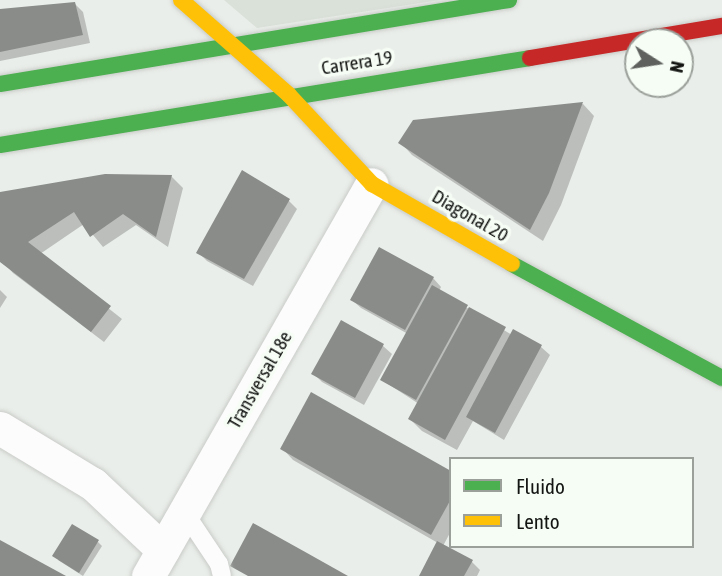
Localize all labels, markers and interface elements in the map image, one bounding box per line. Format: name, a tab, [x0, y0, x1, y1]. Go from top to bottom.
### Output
north arrow	[624, 28, 694, 98]
street label: Carrera 19	[320, 46, 394, 80]
text: N	[666, 59, 690, 75]
street label: Diagonal 20	[428, 185, 512, 247]
street label: Transversal 18e	[223, 327, 297, 433]
legend	[449, 457, 694, 548]
text: Fluido	[516, 474, 565, 498]
text: Lento	[516, 509, 560, 533]

